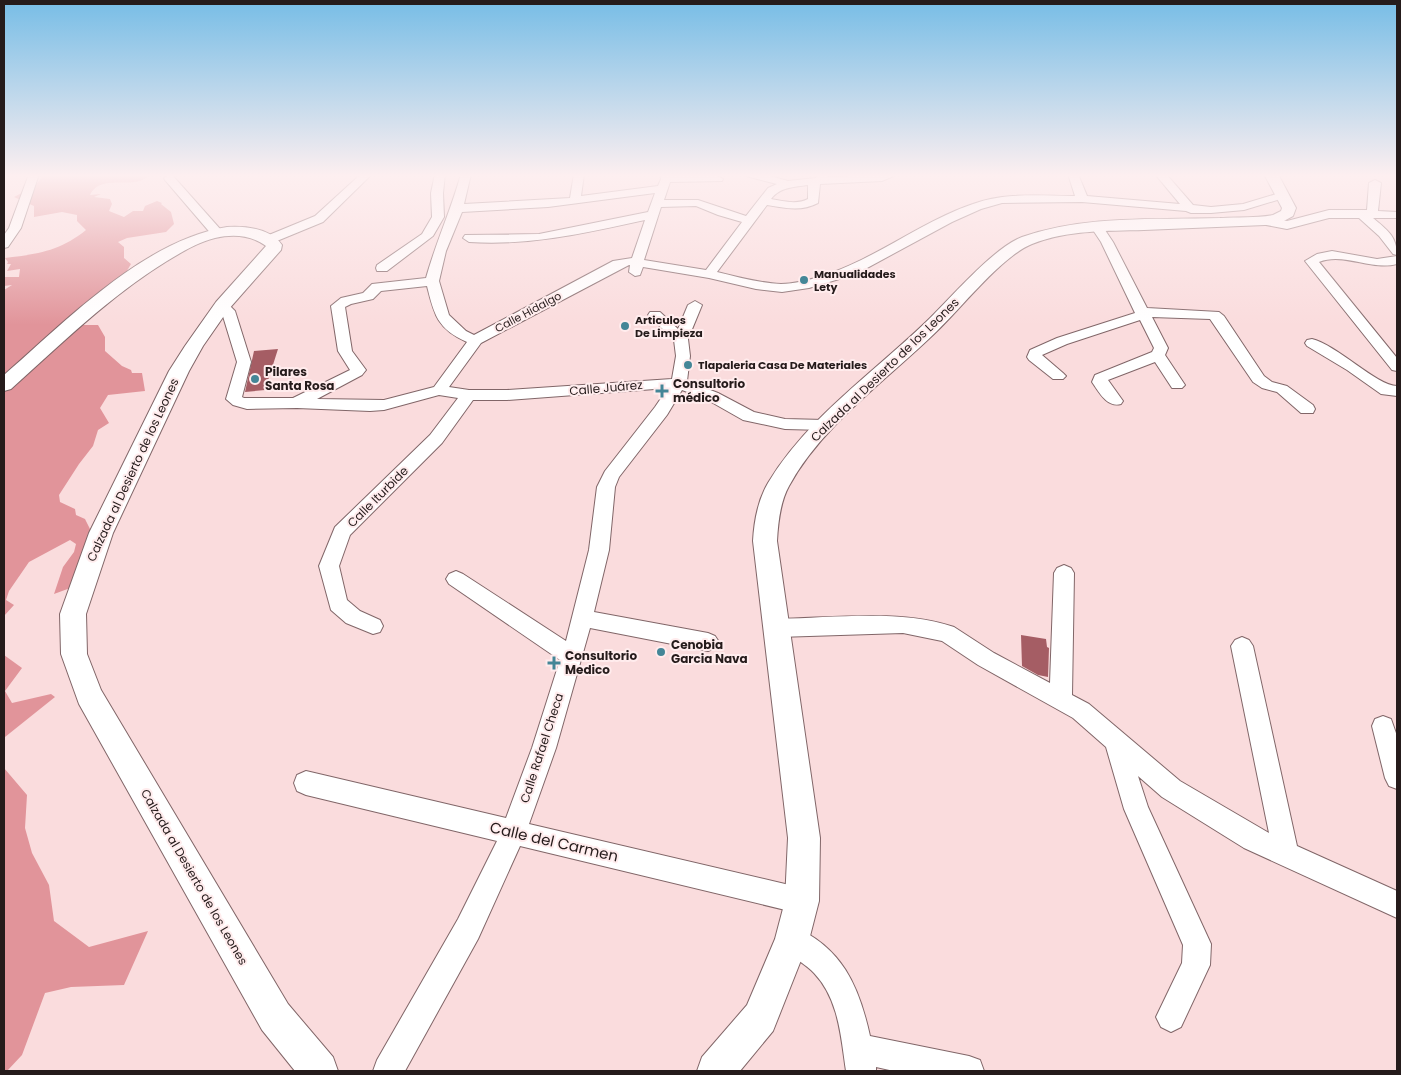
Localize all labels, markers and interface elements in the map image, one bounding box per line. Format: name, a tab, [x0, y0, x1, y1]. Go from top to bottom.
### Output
place label: Manualidades Lety	[814, 266, 896, 295]
marker: Manualidades Lety	[798, 274, 810, 286]
street label: Calle Hidalgo	[492, 288, 564, 336]
street label: Calzada al Desierto de los Leones	[807, 294, 963, 445]
place label: Articulos De Limpieza	[635, 312, 703, 341]
marker: Articulos De Limpieza	[619, 320, 631, 332]
place label: Tlapaleria Casa De Materiales	[698, 357, 867, 373]
marker: Tlapaleria Casa De Materiales	[682, 359, 694, 371]
place label: Pilares Santa Rosa	[265, 363, 335, 394]
marker: Pilares Santa Rosa	[249, 373, 261, 385]
street label: Calzada al Desierto de los Leones	[82, 375, 183, 564]
place label: Consultorio médico	[673, 375, 745, 406]
street label: Calle Juárez	[569, 376, 643, 399]
marker: Consultorio médico	[655, 384, 669, 398]
street label: Calle Iturbide	[343, 462, 412, 531]
place label: Cenobia Garcia Nava	[671, 636, 748, 667]
marker: Cenobia Garcia Nava	[655, 646, 667, 658]
place label: Consultorio Medico	[565, 647, 637, 678]
marker: Consultorio Medico	[547, 656, 561, 670]
street label: Calle Rafael Checa	[516, 691, 567, 805]
street label: Calzada al Desierto de los Leones	[137, 786, 252, 968]
street label: Calle del Carmen	[488, 817, 620, 867]

